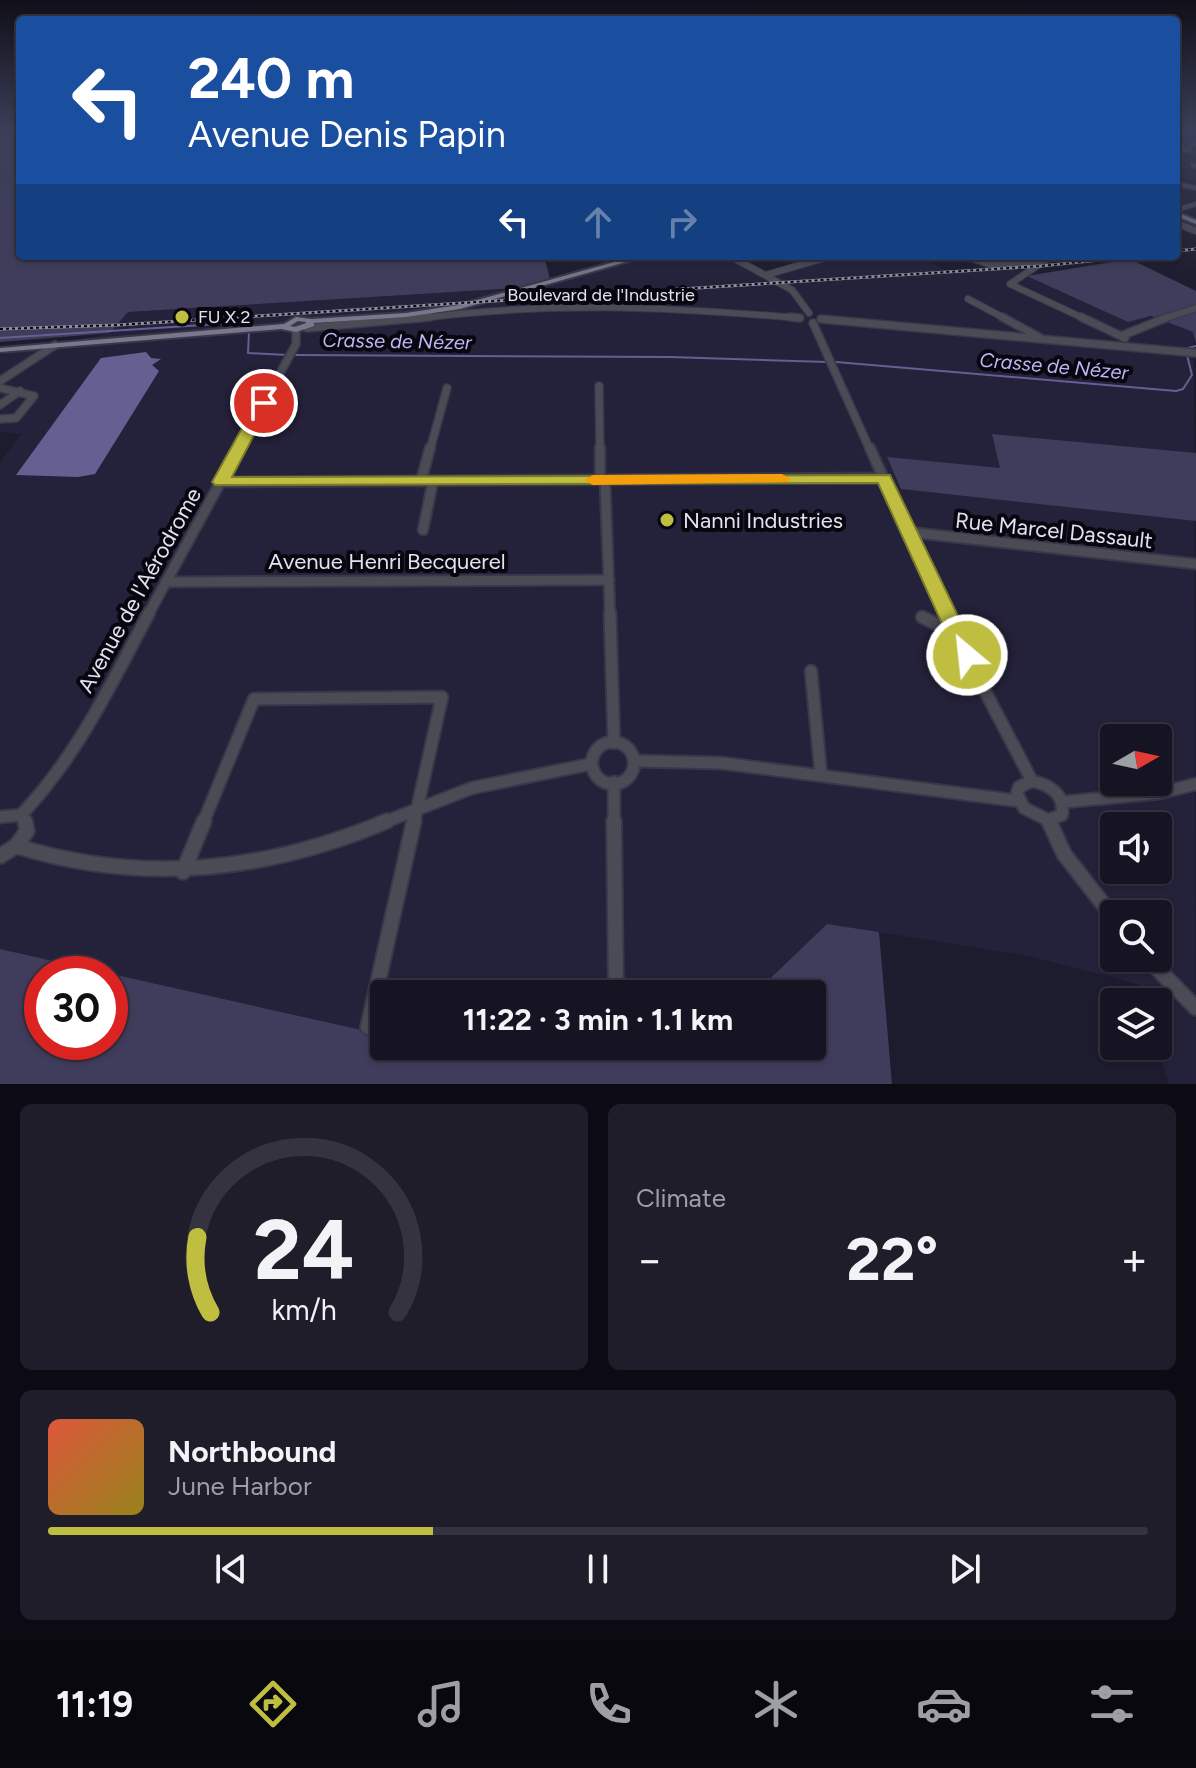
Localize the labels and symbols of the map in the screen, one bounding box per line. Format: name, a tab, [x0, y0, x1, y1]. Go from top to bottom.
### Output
street label: Boulevard de l'Industrie	[507, 284, 695, 306]
place label: FU X 2	[198, 306, 251, 328]
marker: FU X 2	[173, 308, 191, 326]
water label: Crasse de Nézer	[322, 328, 473, 354]
water label: Crasse de Nézer	[979, 348, 1131, 385]
pin	[230, 369, 298, 437]
street label: Avenue de l'Aérodrome	[72, 483, 207, 697]
place label: Nanni Industries	[683, 507, 843, 534]
street label: Rue Marcel Dassault	[954, 507, 1154, 554]
marker: Nanni Industries	[658, 511, 676, 529]
street label: Avenue Henri Becquerel	[268, 548, 506, 575]
position arrow	[925, 613, 1009, 697]
north arrow	[1100, 724, 1172, 796]
speed limit sign: 30	[24, 956, 128, 1060]

